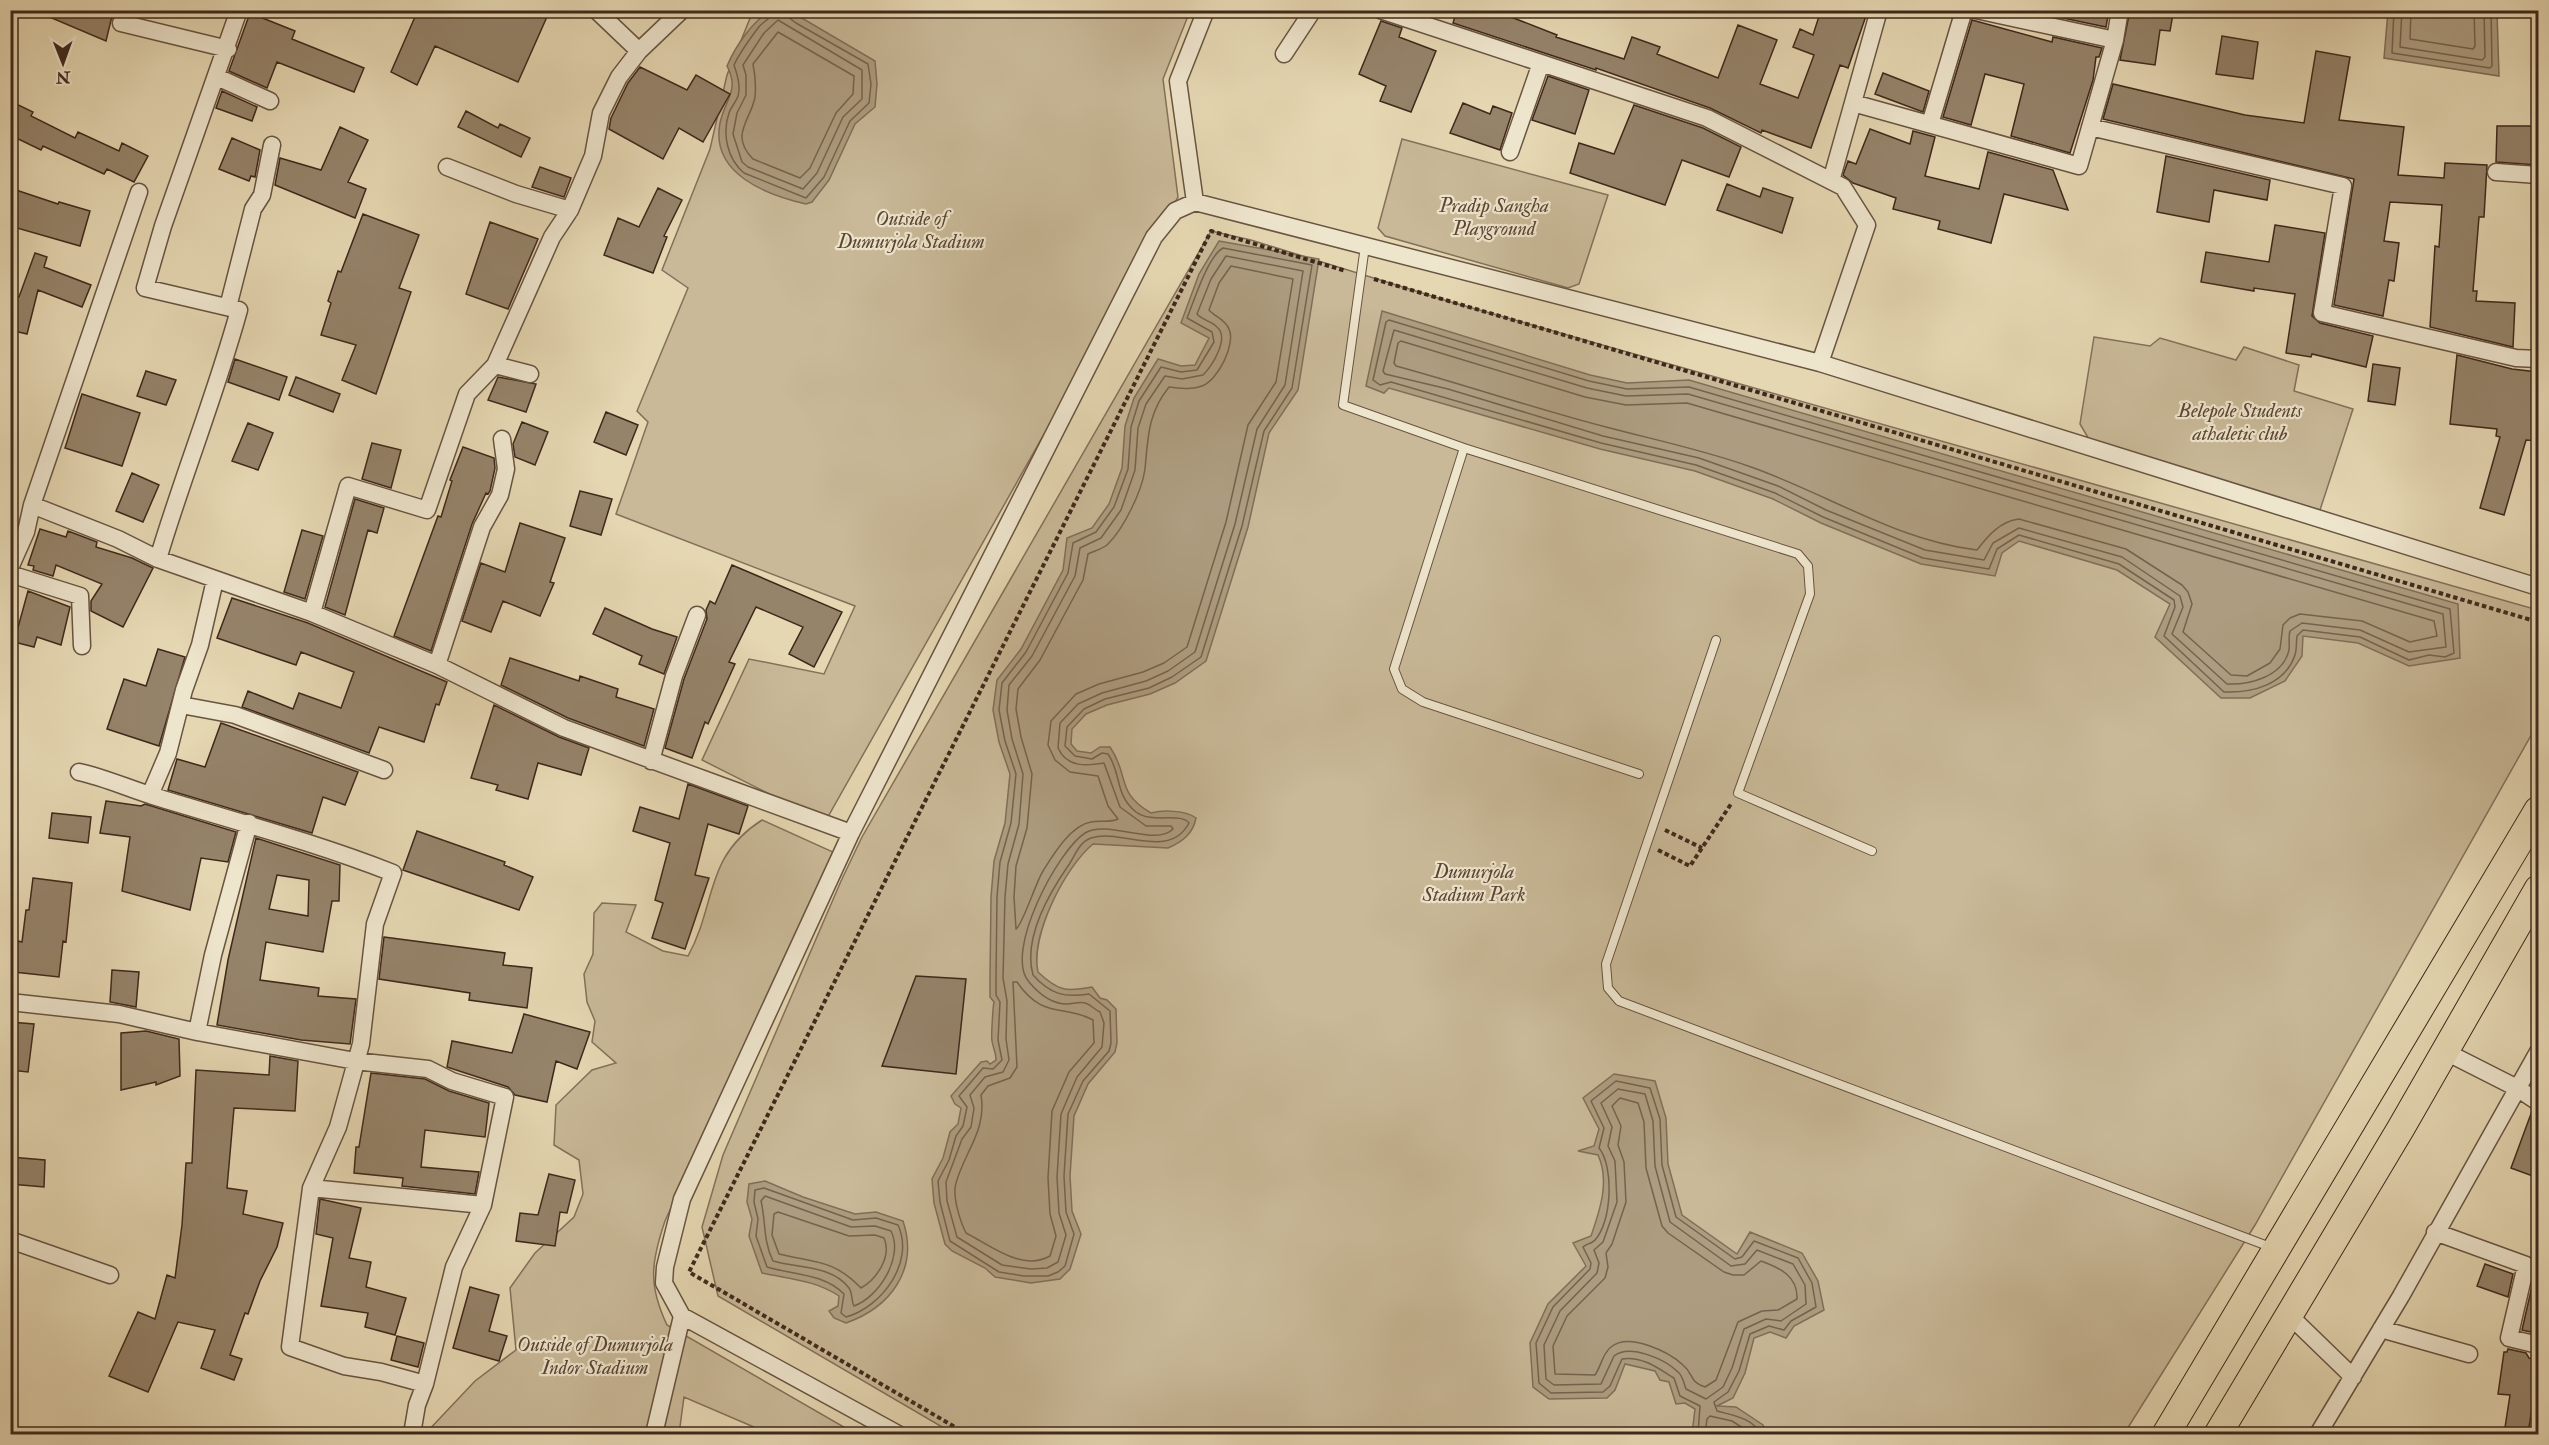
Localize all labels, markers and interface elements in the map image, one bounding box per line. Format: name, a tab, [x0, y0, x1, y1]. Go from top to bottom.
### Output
north arrow	[33, 33, 93, 93]
text: N	[55, 67, 72, 87]
park label: Pradip Sangha Playground	[1438, 193, 1549, 241]
park label: Outside of Dumurjola Stadium	[836, 206, 985, 254]
park label: Belepole Students athaletic club	[2177, 398, 2303, 446]
park label: Dumurjola Stadium Park	[1421, 859, 1526, 907]
park label: Outside of Dumurjola Indor Stadium	[517, 1332, 673, 1380]

